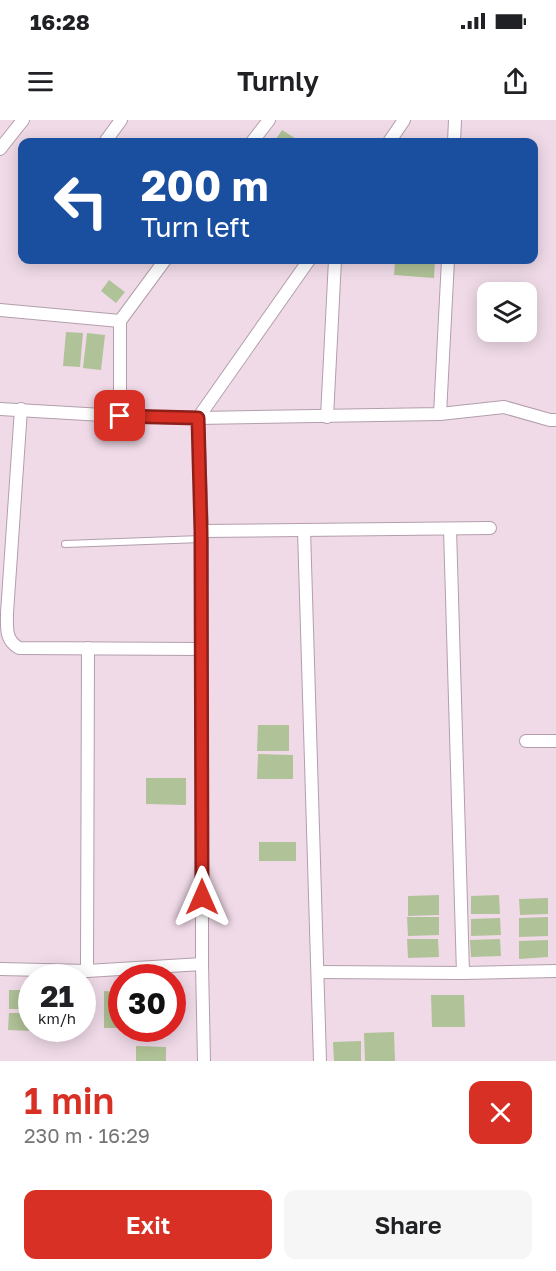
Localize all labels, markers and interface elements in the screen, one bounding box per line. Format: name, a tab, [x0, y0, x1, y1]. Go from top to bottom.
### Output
text: 16:28	[30, 8, 90, 35]
icon: menu	[24, 65, 57, 98]
text: Turnly	[237, 65, 319, 97]
icon: share	[499, 65, 532, 98]
text: 200 m	[141, 160, 268, 210]
icon: left	[42, 162, 120, 240]
text: Turn left	[141, 211, 250, 243]
map controls	[477, 282, 537, 342]
button: layers	[477, 282, 537, 342]
pin	[94, 390, 145, 441]
icon: arrive	[103, 399, 136, 432]
position arrow	[170, 865, 234, 929]
speed limit sign: 30	[108, 964, 186, 1042]
text: 21	[40, 978, 74, 1014]
text: km/h	[38, 1009, 76, 1027]
text: 1 min	[24, 1079, 114, 1122]
button: close	[469, 1081, 532, 1144]
text: 230 m · 16:29	[24, 1123, 150, 1147]
button: Exit	[24, 1190, 272, 1259]
button: Share	[284, 1190, 532, 1259]

